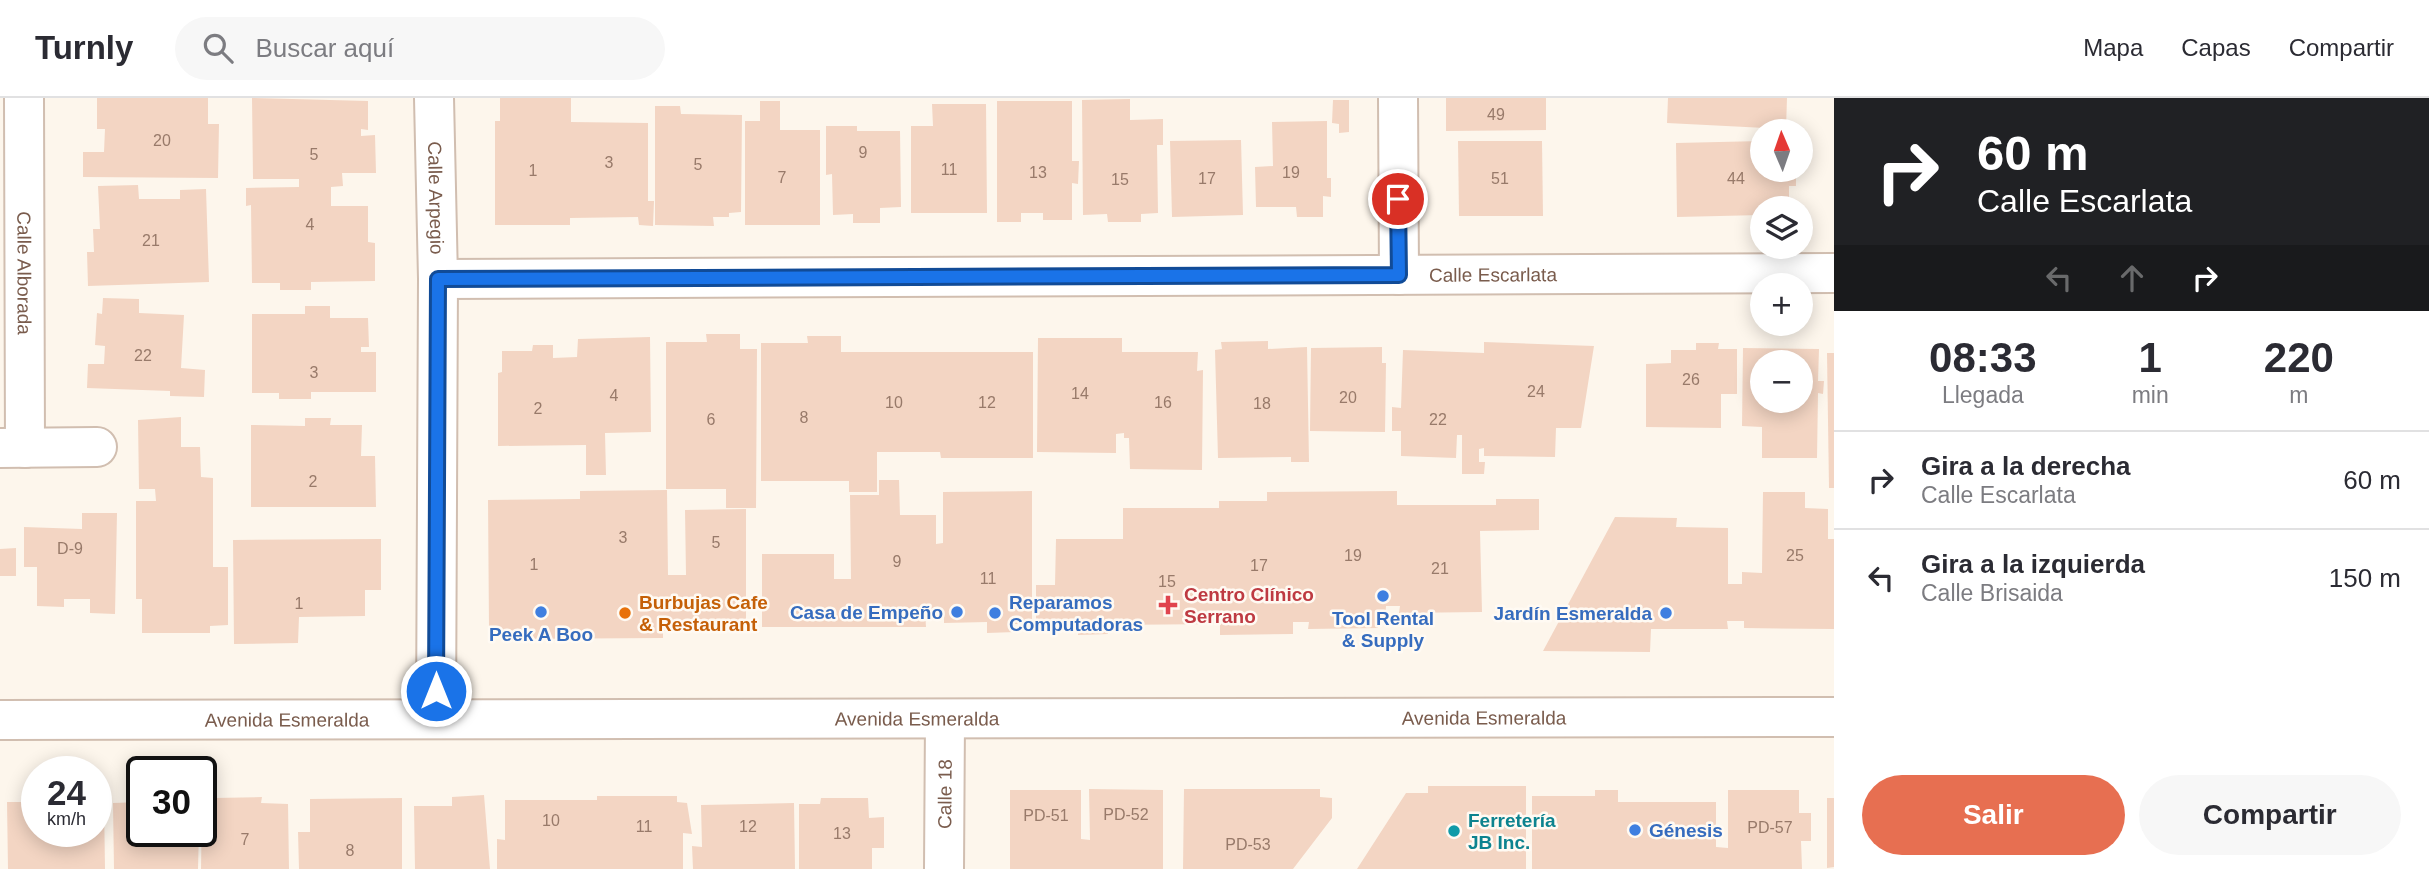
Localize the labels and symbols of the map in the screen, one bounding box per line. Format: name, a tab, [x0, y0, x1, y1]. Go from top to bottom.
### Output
house number: 49	[1487, 106, 1505, 123]
north arrow	[1750, 119, 1813, 182]
house number: 20	[153, 132, 171, 149]
street label: Calle Arpegio	[424, 141, 447, 255]
house number: 9	[859, 144, 868, 161]
house number: 5	[310, 146, 319, 163]
house number: 3	[605, 154, 614, 171]
house number: 5	[694, 156, 703, 173]
house number: 11	[941, 161, 957, 178]
house number: 1	[529, 162, 538, 179]
house number: 13	[1029, 164, 1047, 181]
house number: 19	[1282, 164, 1300, 181]
house number: 7	[778, 169, 787, 186]
pin	[1368, 169, 1428, 229]
house number: 17	[1198, 170, 1216, 187]
house number: 51	[1491, 170, 1509, 187]
house number: 44	[1727, 170, 1745, 187]
house number: 15	[1111, 171, 1129, 188]
street label: Calle Alborada	[13, 211, 35, 335]
house number: 4	[306, 216, 315, 233]
house number: 21	[142, 232, 160, 249]
street label: Calle Escarlata	[1429, 264, 1557, 286]
house number: 22	[134, 347, 152, 364]
house number: 3	[310, 364, 319, 381]
house number: 26	[1682, 371, 1700, 388]
house number: 24	[1527, 383, 1545, 400]
house number: 14	[1071, 385, 1089, 402]
house number: 4	[610, 387, 619, 404]
house number: 20	[1339, 389, 1357, 406]
house number: 10	[885, 394, 903, 411]
house number: 12	[978, 394, 996, 411]
house number: 16	[1154, 394, 1172, 411]
house number: 18	[1253, 395, 1271, 412]
house number: 2	[534, 400, 543, 417]
house number: 8	[800, 409, 809, 426]
house number: 6	[707, 411, 716, 428]
house number: 22	[1429, 411, 1447, 428]
house number: 2	[309, 473, 318, 490]
house number: 3	[619, 529, 628, 546]
house number: 5	[712, 534, 721, 551]
house number: D-9	[57, 540, 83, 557]
house number: 19	[1344, 547, 1362, 564]
house number: 25	[1786, 547, 1804, 564]
house number: 9	[893, 553, 902, 570]
house number: 1	[530, 556, 539, 573]
house number: 17	[1250, 557, 1268, 574]
house number: 21	[1431, 560, 1449, 577]
house number: 11	[980, 570, 996, 587]
house number: 15	[1158, 573, 1176, 590]
place label: Centro Clínico Serrano	[1184, 584, 1314, 627]
marker: Tool Rental & Supply	[1375, 588, 1391, 604]
place label: Burbujas Cafe & Restaurant	[639, 592, 768, 635]
place label: Reparamos Computadoras	[1009, 592, 1143, 635]
house number: 1	[295, 595, 304, 612]
marker: Centro Clínico Serrano	[1158, 595, 1178, 615]
place label: Casa de Empeño	[790, 602, 943, 623]
place label: Jardín Esmeralda	[1494, 603, 1652, 624]
marker: Peek A Boo	[533, 604, 549, 620]
marker: Casa de Empeño	[949, 604, 965, 620]
marker: Burbujas Cafe & Restaurant	[617, 605, 633, 621]
marker: Reparamos Computadoras	[987, 605, 1003, 621]
marker: Jardín Esmeralda	[1658, 605, 1674, 621]
place label: Tool Rental & Supply	[1332, 608, 1434, 651]
place label: Peek A Boo	[489, 624, 593, 645]
position arrow	[399, 654, 473, 728]
street label: Avenida Esmeralda	[1402, 707, 1567, 729]
street label: Avenida Esmeralda	[835, 708, 1000, 730]
street label: Avenida Esmeralda	[205, 709, 370, 731]
speed limit sign: 30	[126, 756, 217, 847]
street label: Calle 18	[934, 759, 956, 829]
house number: PD-52	[1103, 806, 1149, 823]
house number: PD-51	[1023, 807, 1069, 824]
place label: Ferretería JB Inc.	[1468, 810, 1556, 853]
house number: 10	[542, 812, 560, 829]
house number: 11	[636, 818, 652, 835]
house number: 12	[739, 818, 757, 835]
house number: PD-57	[1747, 819, 1793, 836]
place label: Génesis	[1649, 820, 1723, 841]
marker: Génesis	[1627, 822, 1643, 838]
marker: Ferretería JB Inc.	[1446, 823, 1462, 839]
house number: 13	[833, 825, 851, 842]
house number: 7	[241, 831, 250, 848]
house number: PD-53	[1225, 836, 1271, 853]
house number: 8	[346, 842, 355, 859]

